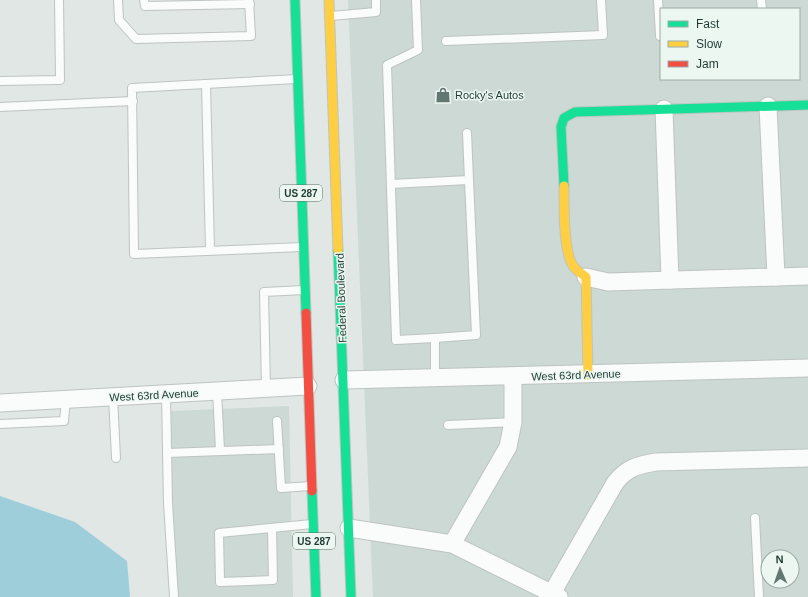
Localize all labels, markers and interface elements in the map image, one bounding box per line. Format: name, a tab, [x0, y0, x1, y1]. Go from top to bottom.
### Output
legend	[660, 8, 800, 80]
text: Fast	[696, 17, 720, 31]
text: Slow	[696, 37, 722, 51]
text: Jam	[696, 57, 719, 71]
shop icon: Rocky's Autos	[434, 86, 452, 104]
place label: Rocky's Autos	[455, 89, 524, 101]
road number: US 287	[280, 185, 322, 201]
street label: Federal Boulevard	[333, 253, 349, 343]
street label: West 63rd Avenue	[531, 367, 621, 383]
street label: West 63rd Avenue	[109, 387, 199, 403]
road number: US 287	[293, 533, 335, 549]
north arrow	[760, 549, 800, 589]
text: N	[775, 553, 784, 565]

